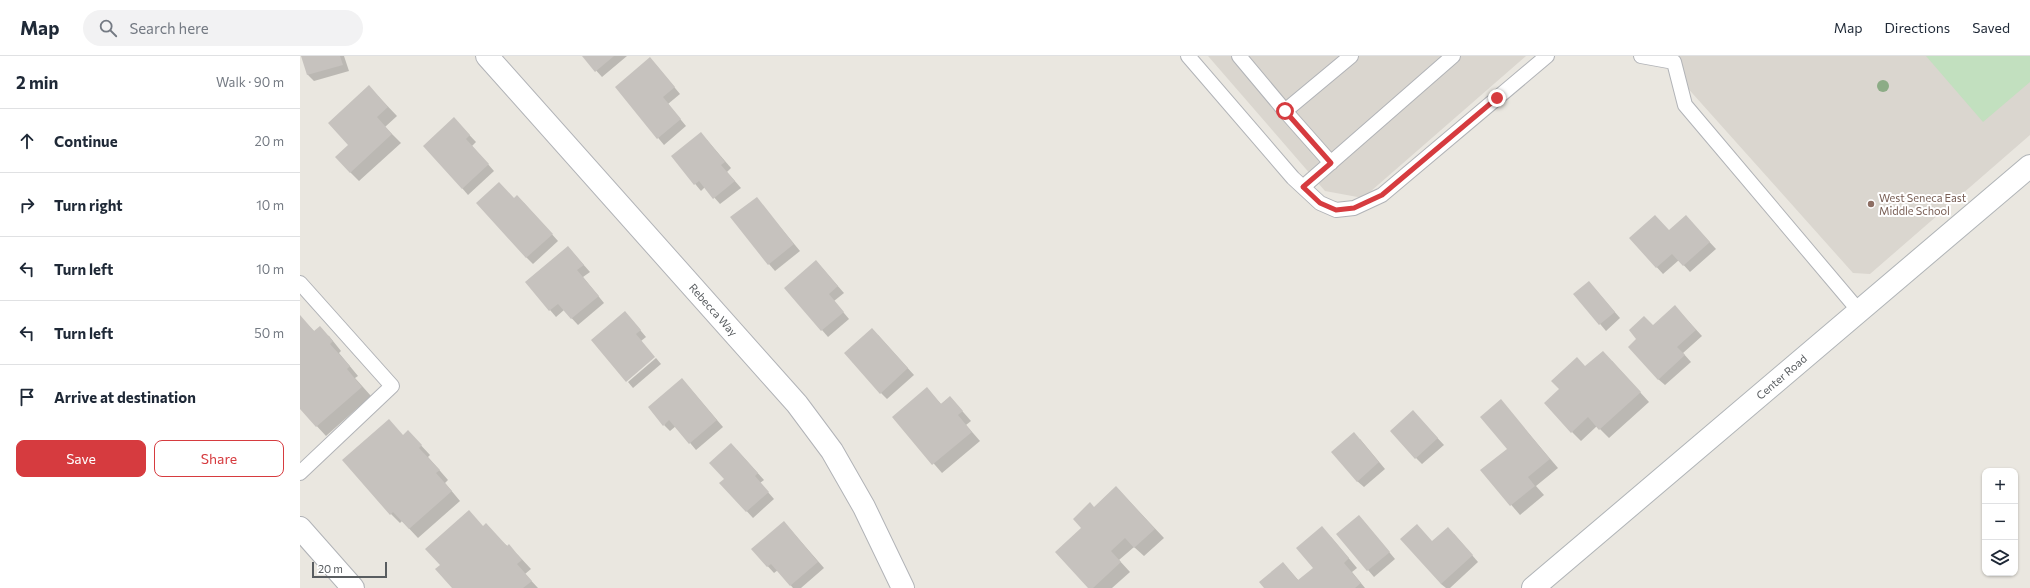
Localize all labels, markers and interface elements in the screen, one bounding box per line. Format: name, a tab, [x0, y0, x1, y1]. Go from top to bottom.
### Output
search box	[83, 10, 363, 46]
text: Map	[20, 16, 59, 39]
icon: search	[97, 17, 119, 39]
text: Search here	[129, 19, 209, 37]
text: Map	[1834, 19, 1863, 36]
text: Directions	[1885, 19, 1950, 36]
text: Saved	[1972, 19, 2010, 36]
text: 2 min	[16, 72, 58, 93]
text: Walk · 90 m	[216, 74, 284, 90]
route end	[1488, 89, 1506, 107]
route start	[1276, 102, 1294, 120]
icon: ahead	[16, 130, 38, 152]
text: Continue	[54, 132, 118, 150]
text: 20 m	[255, 133, 284, 149]
place label: West Seneca East Middle School	[1879, 191, 1967, 217]
icon: right	[16, 194, 38, 216]
text: Turn right	[54, 196, 123, 214]
text: 10 m	[256, 197, 284, 213]
marker: West Seneca East Middle School	[1866, 199, 1876, 209]
icon: left	[16, 258, 38, 280]
text: Turn left	[54, 260, 113, 278]
text: 10 m	[256, 261, 284, 277]
street label: Rebecca Way	[687, 281, 741, 339]
icon: left	[16, 322, 38, 344]
text: Turn left	[54, 324, 113, 342]
text: 50 m	[254, 325, 284, 341]
street label: Center Road	[1753, 352, 1809, 402]
icon: arrive	[16, 386, 38, 408]
text: Arrive at destination	[54, 388, 196, 406]
button: Save	[16, 440, 146, 477]
button: Share	[154, 440, 284, 477]
map controls	[1982, 468, 2018, 576]
button: +	[1982, 468, 2018, 504]
button: −	[1982, 504, 2018, 540]
button: layers	[1982, 540, 2018, 576]
scale bar	[312, 560, 387, 579]
text: 20 m	[318, 562, 343, 575]

